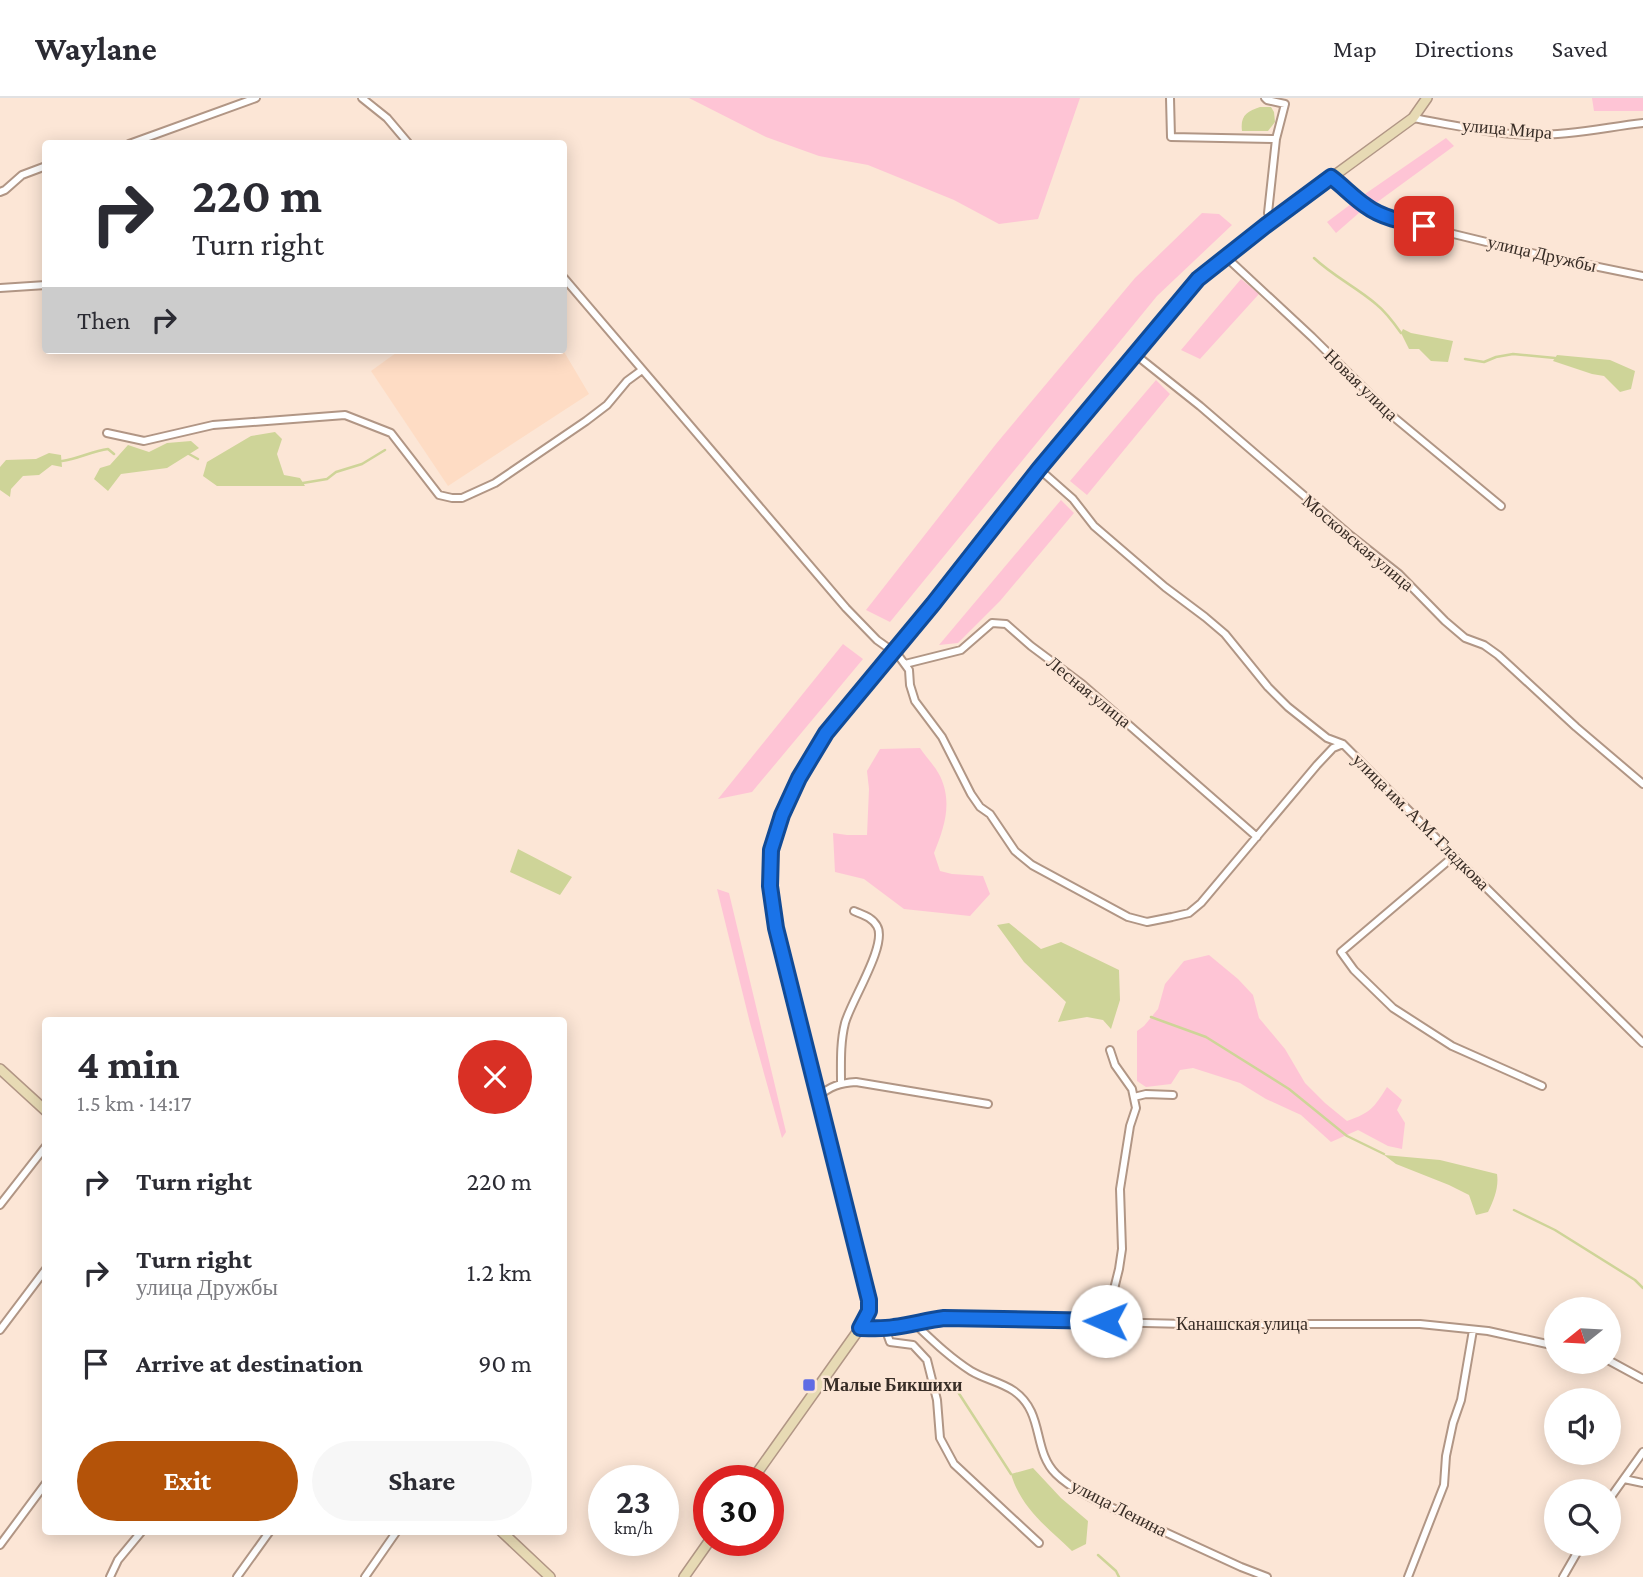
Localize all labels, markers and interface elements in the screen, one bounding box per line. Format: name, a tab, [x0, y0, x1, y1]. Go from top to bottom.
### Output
text: Waylane	[35, 30, 157, 67]
text: Map	[1333, 35, 1377, 62]
text: Directions	[1415, 35, 1514, 62]
text: Saved	[1552, 35, 1608, 62]
street label: улица Мира	[1461, 115, 1553, 143]
icon: right	[77, 168, 168, 259]
text: 220 m	[192, 168, 322, 223]
pin	[1394, 196, 1454, 256]
icon: arrive	[1405, 207, 1443, 245]
text: Turn right	[192, 226, 324, 262]
street label: улица Дружбы	[1486, 232, 1598, 276]
icon: right	[145, 301, 183, 339]
text: Then	[77, 306, 131, 335]
street label: Новая улица	[1320, 345, 1402, 425]
street label: Московская улица	[1298, 491, 1418, 595]
street label: Лесная улица	[1043, 652, 1135, 732]
street label: улица им. А.М. Гладкова	[1348, 749, 1494, 895]
text: 4 min	[77, 1040, 180, 1087]
button: close	[458, 1040, 532, 1114]
text: 1.5 km · 14:17	[77, 1090, 192, 1116]
icon: right	[77, 1163, 115, 1201]
text: Turn right	[136, 1167, 252, 1196]
text: 220 m	[467, 1167, 532, 1196]
text: Turn right	[136, 1245, 252, 1274]
icon: right	[77, 1254, 115, 1292]
text: 1.2 km	[467, 1258, 532, 1287]
text: улица Дружбы	[136, 1274, 278, 1300]
position arrow	[1069, 1284, 1143, 1358]
north arrow	[1544, 1297, 1620, 1374]
map controls	[1544, 1297, 1621, 1556]
street label: Канашская улица	[1176, 1314, 1308, 1334]
icon: arrive	[77, 1345, 115, 1383]
text: Arrive at destination	[136, 1349, 363, 1378]
text: 90 m	[478, 1349, 532, 1378]
place label: Малые Бикшихи	[823, 1375, 962, 1395]
marker: Малые Бикшихи	[801, 1377, 817, 1393]
button: sound	[1544, 1388, 1621, 1465]
button: Exit	[77, 1441, 298, 1521]
button: Share	[312, 1441, 532, 1521]
speed limit sign: 30	[693, 1465, 784, 1556]
street label: улица Ленина	[1068, 1475, 1170, 1541]
button: search	[1544, 1479, 1621, 1556]
text: 23	[616, 1482, 651, 1521]
text: km/h	[614, 1518, 653, 1538]

